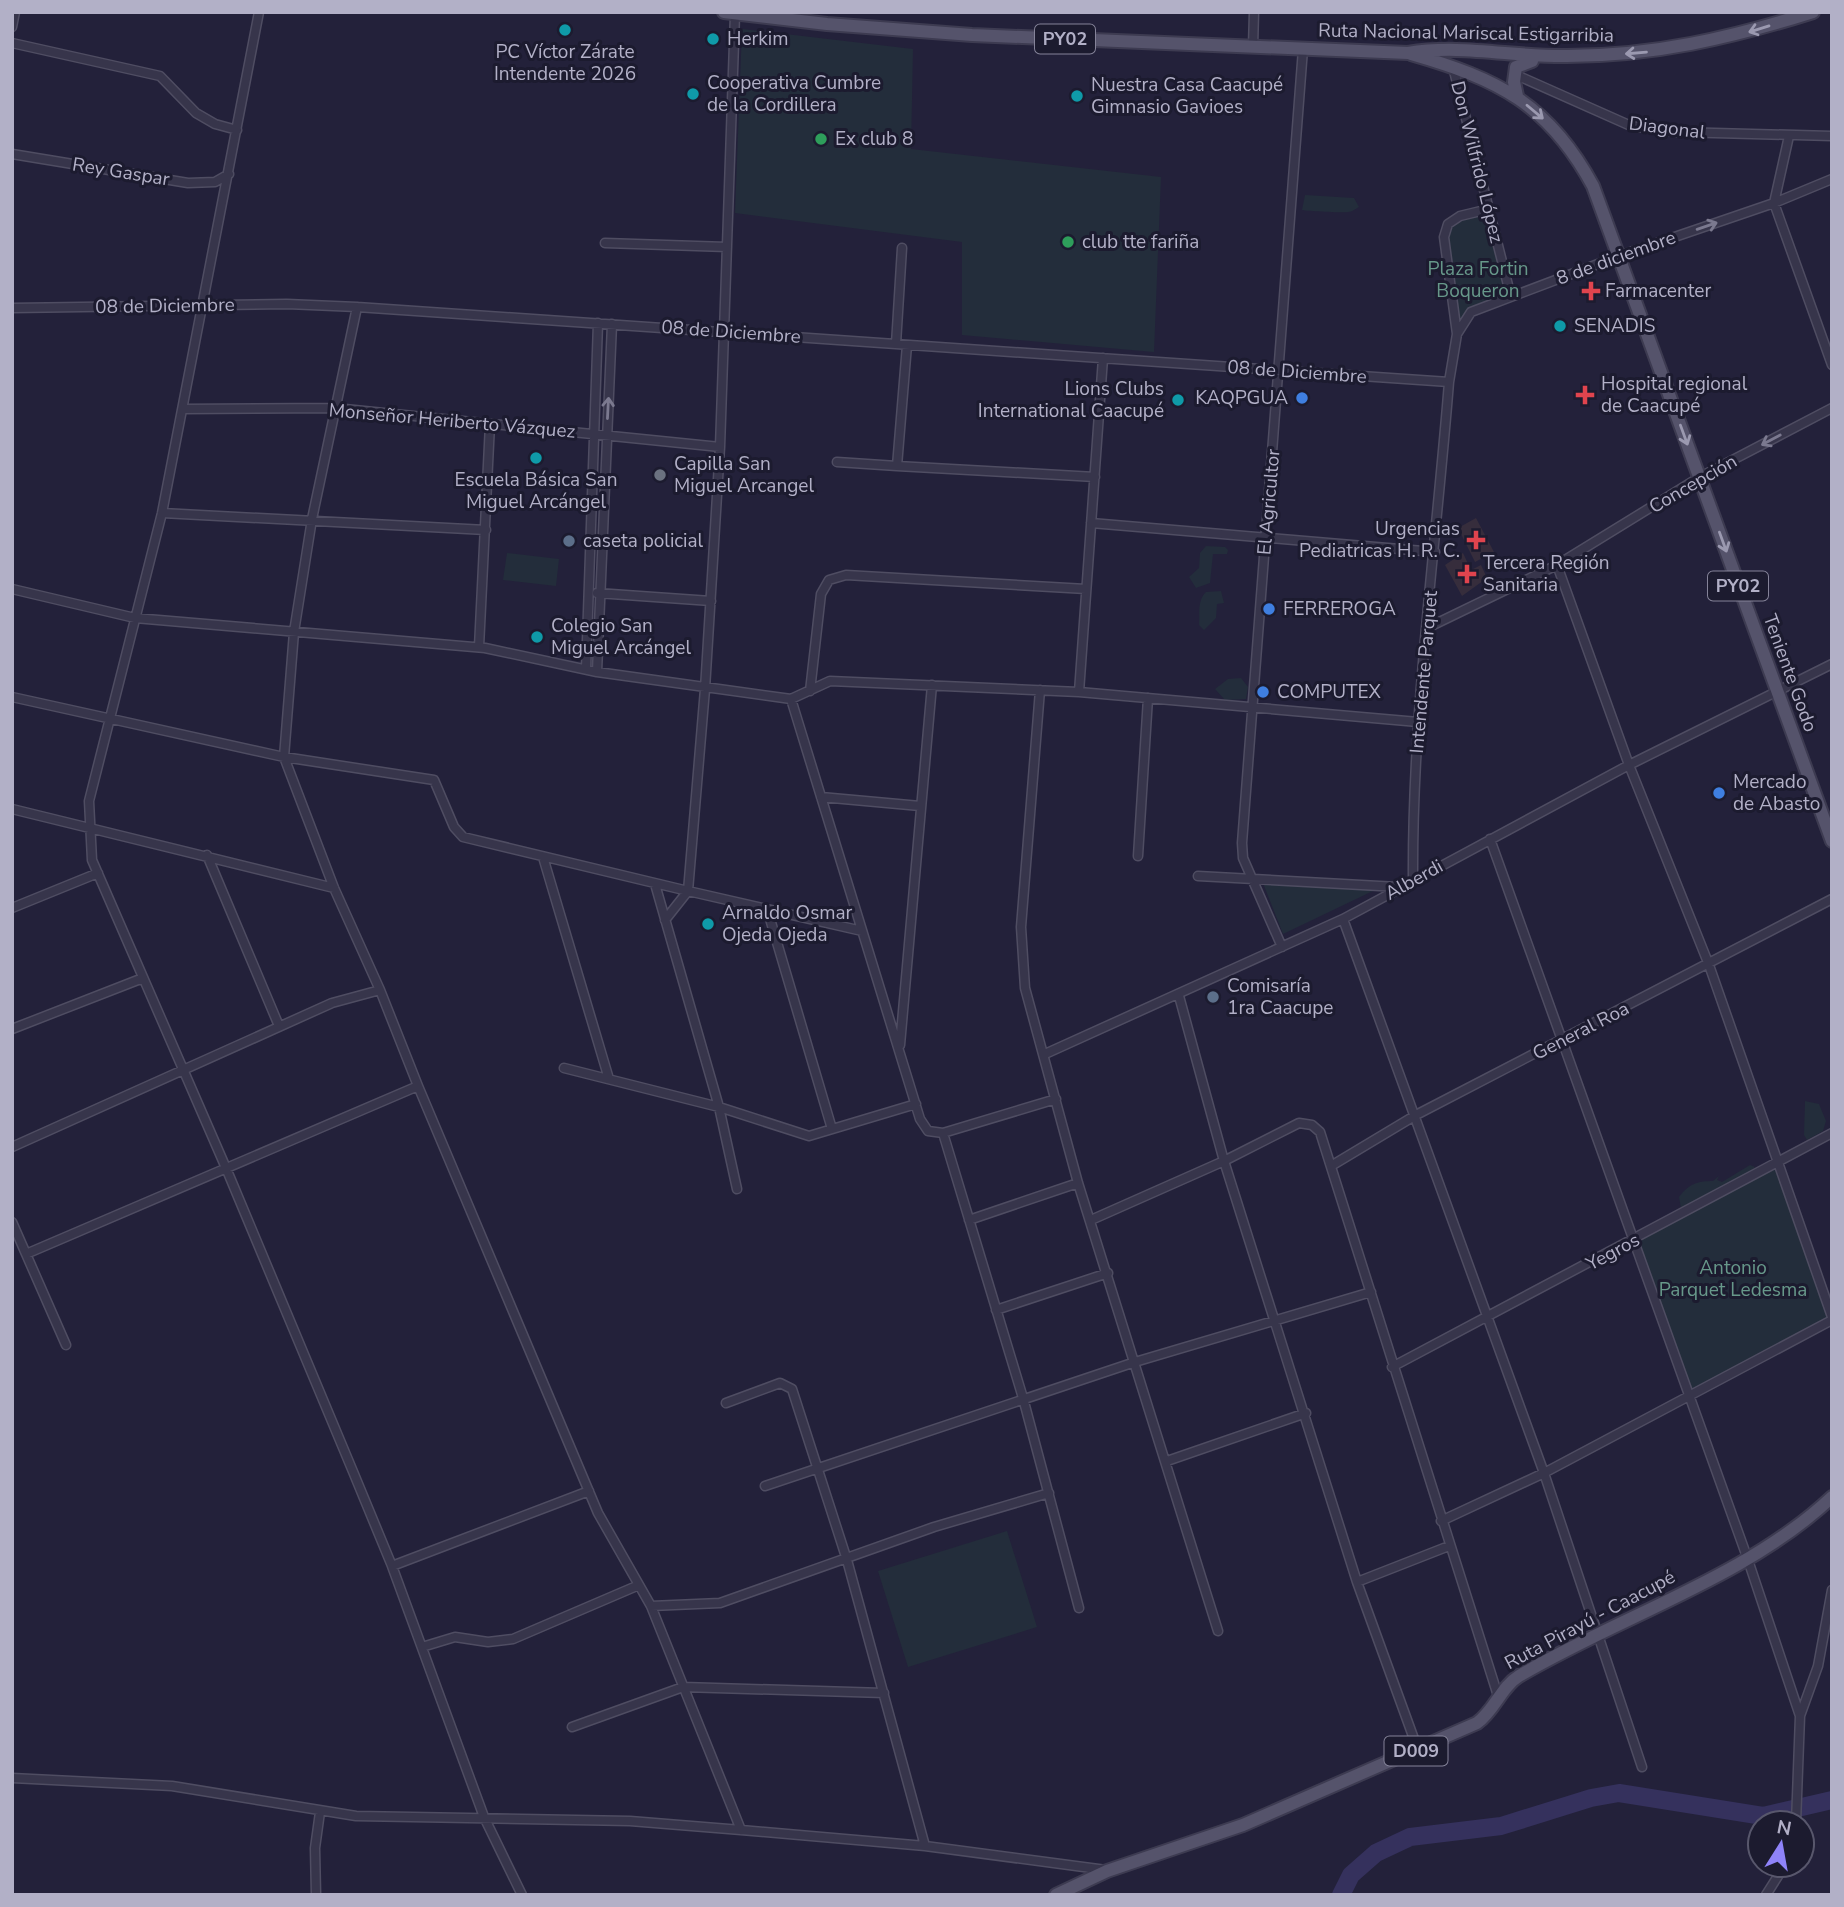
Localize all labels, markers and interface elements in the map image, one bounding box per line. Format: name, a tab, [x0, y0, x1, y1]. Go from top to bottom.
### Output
street label: Ruta Nacional Mariscal Estigarribia	[1318, 17, 1614, 49]
marker: PC Víctor Zárate Intendente 2026	[557, 22, 573, 38]
road number: PY02	[1035, 24, 1095, 54]
one-way arrow	[1748, 24, 1770, 37]
place label: Herkim	[727, 26, 789, 52]
marker: Herkim	[705, 31, 721, 47]
place label: PC Víctor Zárate Intendente 2026	[494, 39, 636, 87]
one-way arrow	[1626, 47, 1648, 60]
place label: Cooperativa Cumbre de la Cordillera	[707, 70, 881, 118]
place label: Nuestra Casa Caacupé Gimnasio Gavioes	[1091, 72, 1283, 120]
street label: Don Wilfrido López	[1444, 78, 1510, 246]
marker: Cooperativa Cumbre de la Cordillera	[685, 86, 701, 102]
marker: Nuestra Casa Caacupé Gimnasio Gavioes	[1069, 88, 1085, 104]
one-way arrow	[1526, 103, 1544, 119]
street label: Diagonal	[1627, 110, 1707, 146]
place label: Ex club 8	[835, 126, 913, 152]
marker: Ex club 8	[813, 131, 829, 147]
street label: Rey Gaspar	[71, 151, 172, 193]
one-way arrow	[1695, 219, 1717, 231]
street label: 8 de diciembre	[1553, 224, 1679, 292]
place label: club tte fariña	[1082, 229, 1199, 255]
marker: club tte fariña	[1060, 234, 1076, 250]
park label: Plaza Fortin Boqueron	[1427, 256, 1529, 304]
place label: Farmacenter	[1605, 278, 1711, 304]
marker: Farmacenter	[1583, 283, 1599, 299]
street label: 08 de Diciembre	[95, 292, 235, 320]
place label: SENADIS	[1574, 313, 1655, 339]
street label: 08 de Diciembre	[660, 314, 802, 350]
marker: SENADIS	[1552, 318, 1568, 334]
street label: 08 de Diciembre	[1226, 354, 1368, 390]
place label: Hospital regional de Caacupé	[1601, 371, 1748, 419]
place label: Lions Clubs International Caacupé	[978, 376, 1164, 424]
place label: KAQPGUA	[1195, 385, 1288, 411]
marker: Hospital regional de Caacupé	[1575, 385, 1595, 405]
marker: KAQPGUA	[1294, 390, 1310, 406]
marker: Lions Clubs International Caacupé	[1170, 392, 1186, 408]
street label: Monseñor Heriberto Vázquez	[328, 397, 577, 445]
one-way arrow	[601, 397, 614, 420]
one-way arrow	[1679, 424, 1691, 446]
one-way arrow	[1761, 433, 1782, 447]
street label: El Agricultor	[1251, 448, 1287, 556]
street label: Concepción	[1644, 448, 1742, 520]
marker: Escuela Básica San Miguel Arcángel	[528, 450, 544, 466]
place label: Capilla San Miguel Arcangel	[674, 451, 814, 499]
place label: Escuela Básica San Miguel Arcángel	[455, 467, 617, 515]
marker: Capilla San Miguel Arcangel	[652, 467, 668, 483]
place label: Urgencias Pediatricas H. R. C.	[1299, 516, 1460, 564]
place label: caseta policial	[583, 528, 704, 554]
marker: Urgencias Pediatricas H. R. C.	[1466, 530, 1486, 550]
one-way arrow	[1717, 530, 1730, 552]
marker: caseta policial	[561, 533, 577, 549]
place label: Tercera Región Sanitaria	[1483, 550, 1610, 598]
marker: Tercera Región Sanitaria	[1457, 564, 1477, 584]
road number: PY02	[1708, 572, 1768, 600]
street label: Intendente Parquet	[1404, 589, 1444, 755]
place label: FERREROGA	[1283, 596, 1396, 622]
marker: FERREROGA	[1261, 601, 1277, 617]
street label: Teniente Godo	[1757, 610, 1823, 736]
place label: Colegio San Miguel Arcángel	[551, 613, 691, 661]
marker: Colegio San Miguel Arcángel	[529, 629, 545, 645]
place label: COMPUTEX	[1277, 679, 1381, 705]
marker: COMPUTEX	[1255, 684, 1271, 700]
place label: Mercado de Abasto	[1733, 769, 1820, 817]
marker: Mercado de Abasto	[1711, 785, 1727, 801]
street label: Alberdi	[1380, 853, 1448, 907]
place label: Arnaldo Osmar Ojeda Ojeda	[722, 900, 853, 948]
marker: Arnaldo Osmar Ojeda Ojeda	[700, 916, 716, 932]
place label: Comisaría 1ra Caacupe	[1227, 973, 1333, 1021]
marker: Comisaría 1ra Caacupe	[1205, 989, 1221, 1005]
street label: General Roa	[1528, 996, 1634, 1066]
street label: Yegros	[1581, 1227, 1644, 1277]
park label: Antonio Parquet Ledesma	[1659, 1255, 1807, 1303]
street label: Ruta Pirayú - Caacupé	[1500, 1564, 1680, 1676]
road number: D009	[1384, 1736, 1448, 1766]
north arrow	[1746, 1809, 1816, 1879]
text: N	[1775, 1814, 1794, 1842]

